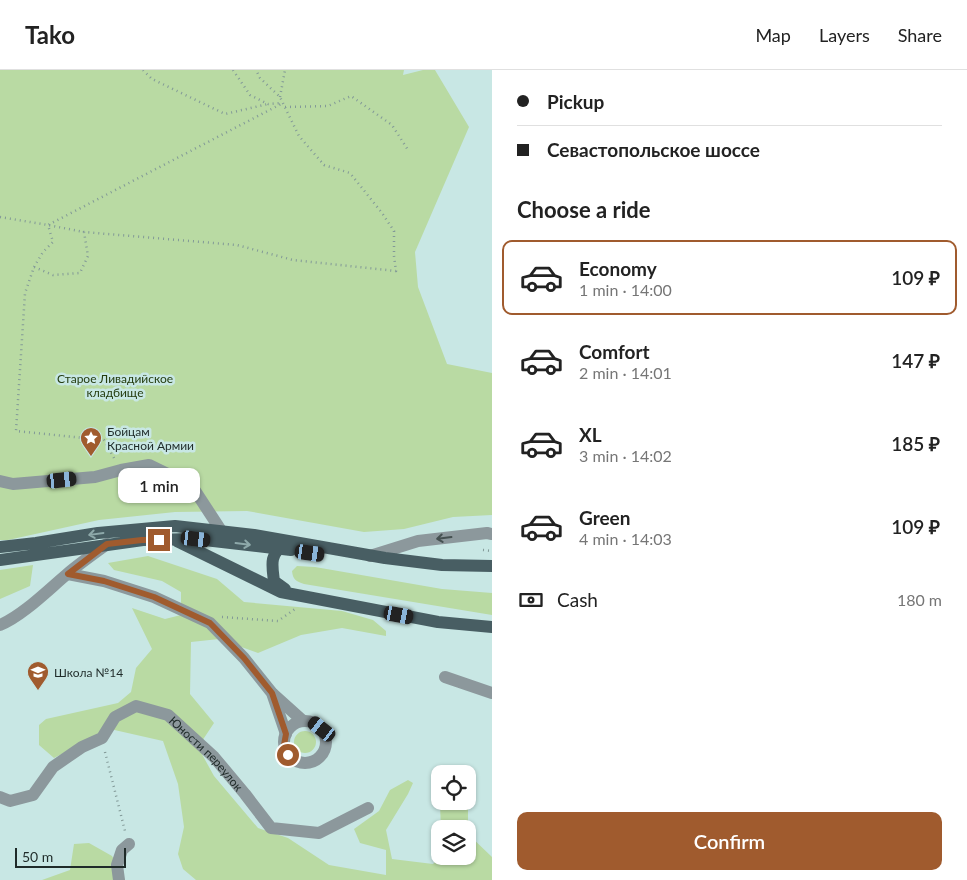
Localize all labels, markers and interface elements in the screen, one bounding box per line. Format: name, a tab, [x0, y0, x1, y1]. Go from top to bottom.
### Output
text: Tako	[25, 20, 75, 49]
text: Map	[755, 24, 791, 46]
text: Layers	[819, 24, 870, 46]
text: Share	[898, 24, 942, 46]
text: Pickup	[547, 90, 604, 113]
text: Севастопольское шоссе	[547, 138, 760, 161]
text: Choose a ride	[517, 196, 651, 223]
icon: car	[519, 255, 564, 300]
text: Economy	[579, 257, 657, 280]
text: 109 ₽	[891, 266, 940, 289]
text: 1 min · 14:00	[579, 280, 672, 299]
icon: car	[519, 338, 564, 383]
text: Comfort	[579, 340, 650, 363]
text: 147 ₽	[891, 349, 940, 372]
text: 2 min · 14:01	[579, 363, 672, 382]
park label: Старое Ливадийское кладбище	[57, 371, 173, 400]
icon: car	[519, 421, 564, 466]
text: XL	[579, 423, 602, 446]
place label: Бойцам Красной Армии	[107, 424, 194, 453]
place icon: Бойцам Красной Армии	[79, 426, 103, 457]
text: 185 ₽	[891, 432, 940, 455]
text: 3 min · 14:02	[579, 446, 672, 465]
callout: 1 min	[118, 468, 200, 502]
car	[46, 471, 77, 489]
text: 1 min	[139, 476, 179, 495]
icon: car	[519, 504, 564, 549]
text: Green	[579, 506, 630, 529]
text: 109 ₽	[891, 515, 940, 538]
one-way arrow	[88, 529, 104, 539]
route end	[148, 529, 170, 551]
text: 4 min · 14:03	[579, 529, 672, 548]
car	[180, 530, 211, 548]
one-way arrow	[436, 533, 452, 543]
one-way arrow	[234, 539, 250, 549]
car	[294, 543, 325, 563]
icon: cash	[517, 586, 545, 614]
text: Cash	[557, 588, 598, 611]
text: 180 m	[897, 590, 942, 609]
car	[382, 605, 415, 625]
school or university icon: Школа №14	[26, 660, 50, 691]
place label: Школа №14	[54, 665, 123, 680]
street label: Юности переулок	[166, 712, 247, 794]
car	[305, 714, 338, 744]
route start	[277, 744, 299, 766]
map controls	[431, 765, 476, 865]
button: locate	[431, 765, 476, 810]
button: Confirm	[517, 812, 942, 870]
button: layers	[431, 820, 476, 865]
scale bar	[15, 845, 126, 868]
text: 50 m	[22, 848, 53, 865]

